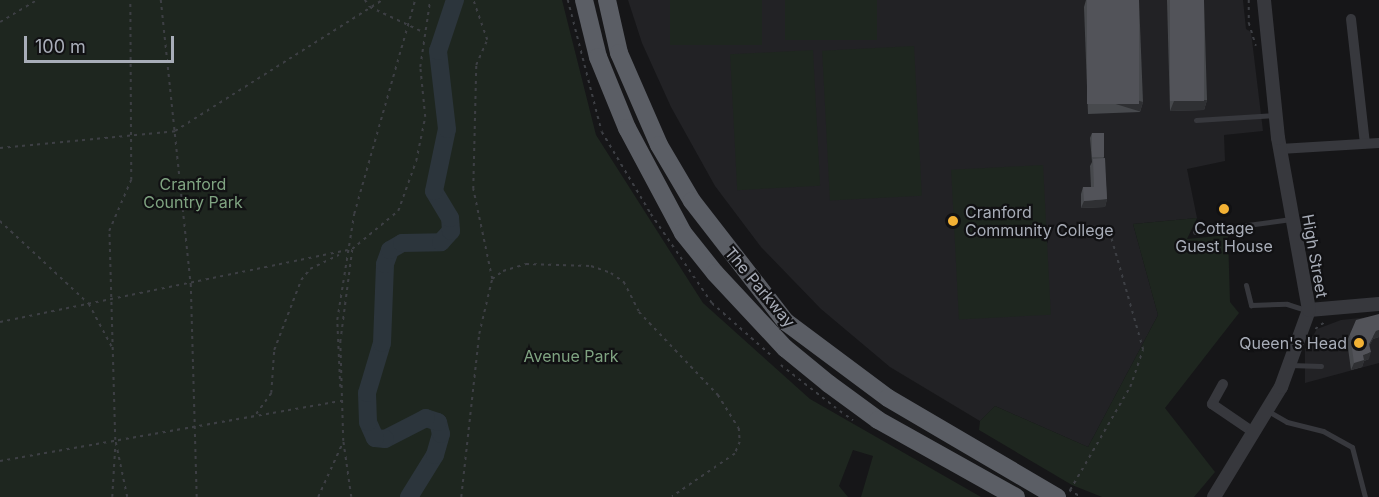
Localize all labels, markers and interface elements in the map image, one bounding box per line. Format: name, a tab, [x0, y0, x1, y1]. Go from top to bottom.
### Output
scale bar	[27, 24, 177, 62]
text: 100 m	[35, 36, 86, 57]
park label: Cranford Country Park	[143, 174, 243, 212]
place label: Cranford Community College	[965, 202, 1114, 240]
marker: Cottage Guest House	[1217, 202, 1231, 216]
street label: High Street	[1298, 213, 1332, 299]
marker: Cranford Community College	[946, 214, 960, 228]
place label: Cottage Guest House	[1175, 218, 1273, 256]
street label: The Parkway	[721, 243, 799, 331]
place label: Queen's Head	[1239, 333, 1347, 353]
marker: Queen's Head	[1352, 336, 1366, 350]
park label: Avenue Park	[524, 346, 618, 366]

